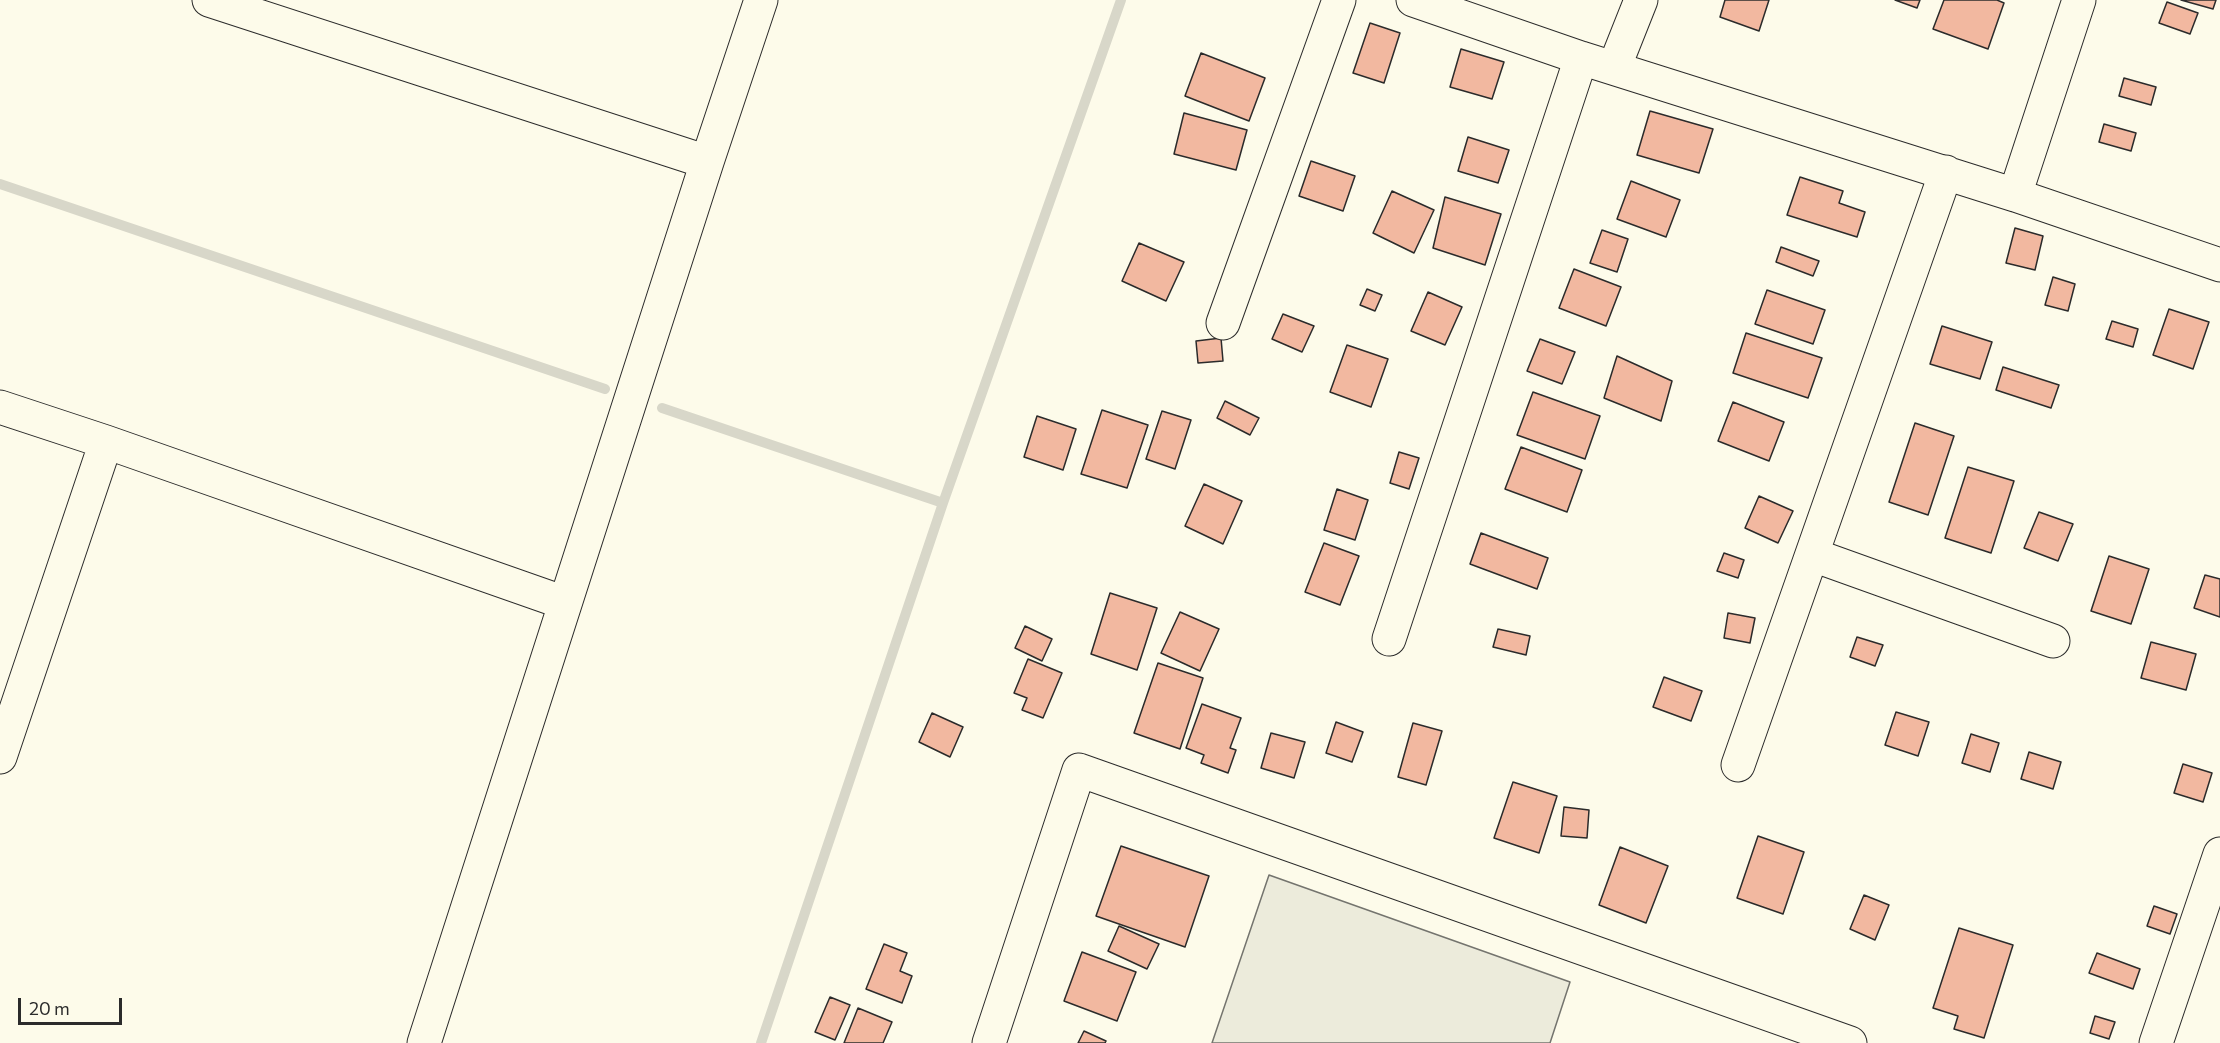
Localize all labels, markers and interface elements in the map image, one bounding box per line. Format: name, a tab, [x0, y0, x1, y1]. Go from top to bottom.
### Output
scale bar	[21, 986, 124, 1024]
text: 20 m	[29, 997, 70, 1019]

